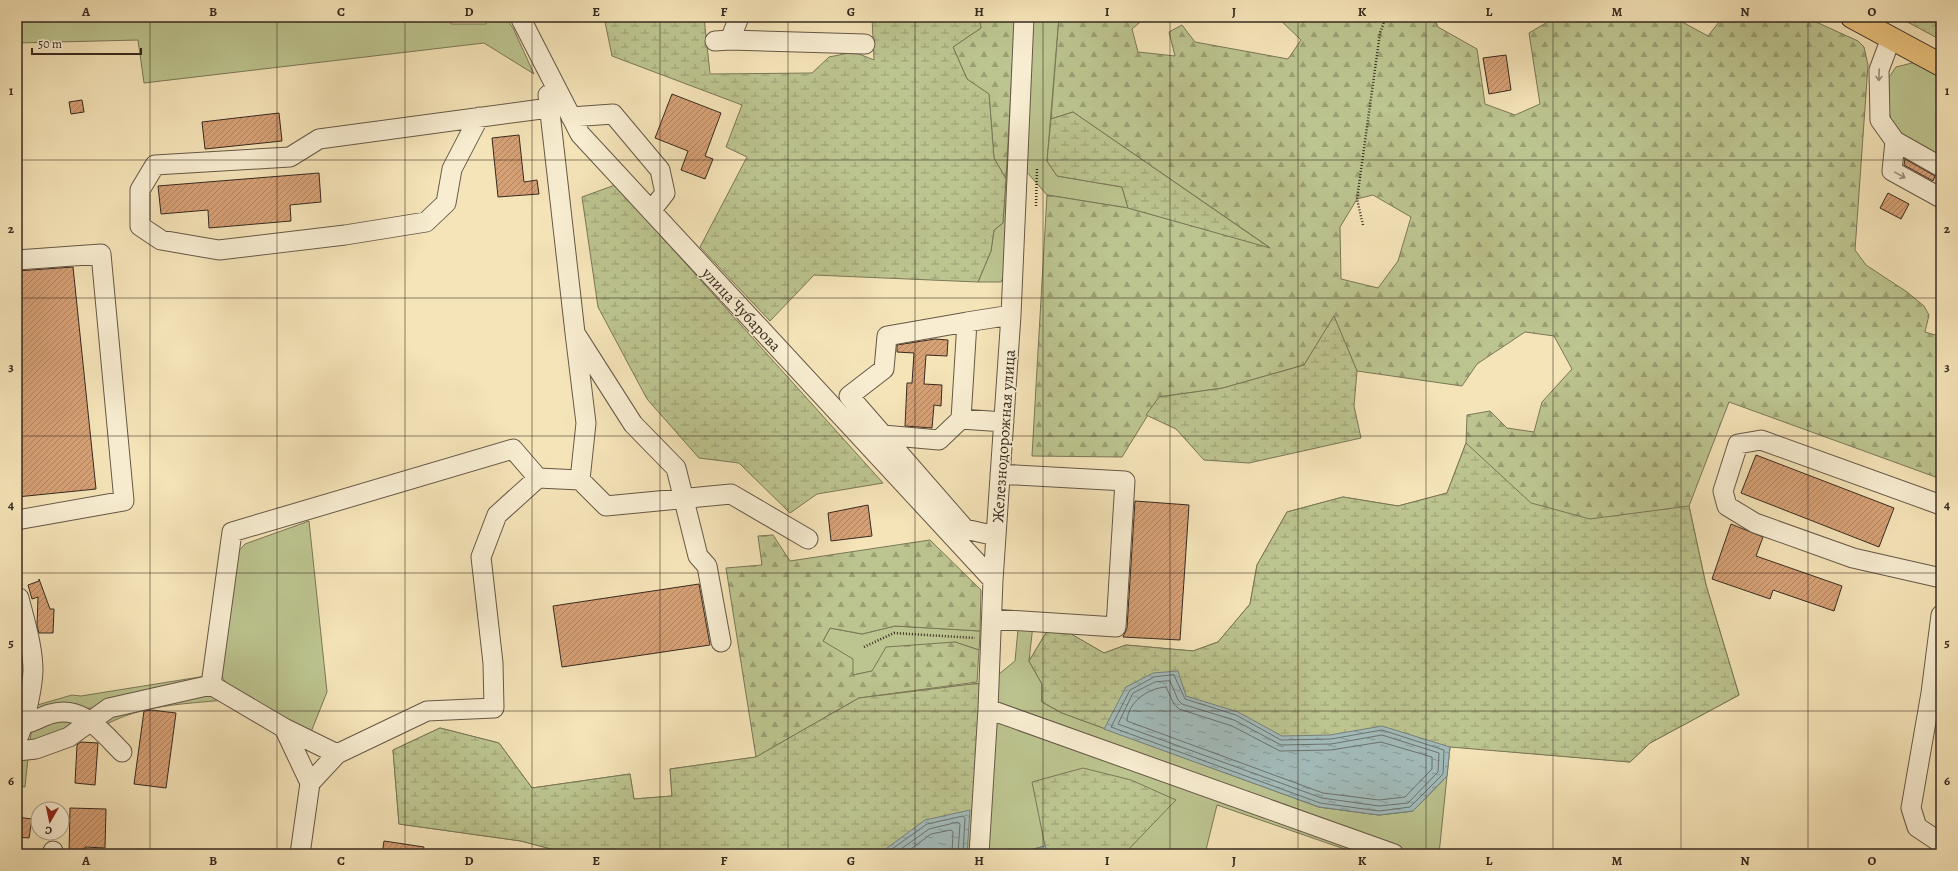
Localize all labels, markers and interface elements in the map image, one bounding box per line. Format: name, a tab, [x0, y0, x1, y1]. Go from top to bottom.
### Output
text: A	[81, 3, 91, 20]
text: B	[209, 3, 217, 20]
text: C	[337, 3, 345, 20]
text: D	[464, 3, 474, 20]
text: E	[592, 3, 600, 20]
text: F	[721, 3, 728, 20]
text: G	[847, 3, 855, 20]
text: H	[974, 3, 984, 20]
text: I	[1105, 3, 1110, 20]
text: J	[1232, 3, 1236, 20]
text: K	[1358, 3, 1367, 20]
text: L	[1486, 3, 1493, 20]
text: M	[1612, 3, 1623, 20]
text: N	[1740, 3, 1750, 20]
text: O	[1868, 3, 1877, 20]
scale bar	[32, 30, 141, 56]
text: 50 m	[38, 36, 62, 52]
one-way arrow	[1876, 68, 1883, 81]
text: 1	[9, 82, 14, 99]
text: 1	[1945, 82, 1950, 99]
one-way arrow	[1894, 172, 1906, 180]
text: 2	[8, 220, 15, 237]
text: 2	[1944, 220, 1951, 237]
street label: улица Чубарова	[696, 262, 786, 357]
street label: Железнодорожная улица	[987, 348, 1021, 523]
text: 3	[8, 358, 14, 375]
text: 3	[1944, 358, 1950, 375]
text: 4	[8, 496, 14, 513]
text: 4	[1944, 496, 1950, 513]
text: 5	[8, 634, 14, 651]
text: 5	[1944, 634, 1950, 651]
text: 6	[8, 772, 14, 789]
text: 6	[1944, 772, 1950, 789]
north arrow	[30, 801, 70, 841]
text: С	[44, 822, 53, 838]
text: A	[81, 852, 91, 869]
text: B	[209, 852, 217, 869]
text: C	[337, 852, 345, 869]
text: D	[464, 852, 474, 869]
text: E	[592, 852, 600, 869]
text: F	[721, 852, 728, 869]
text: G	[847, 852, 855, 869]
text: H	[974, 852, 984, 869]
text: I	[1105, 852, 1110, 869]
text: J	[1232, 852, 1236, 869]
text: K	[1358, 852, 1367, 869]
text: L	[1486, 852, 1493, 869]
text: M	[1612, 852, 1623, 869]
text: N	[1740, 852, 1750, 869]
text: O	[1868, 852, 1877, 869]

